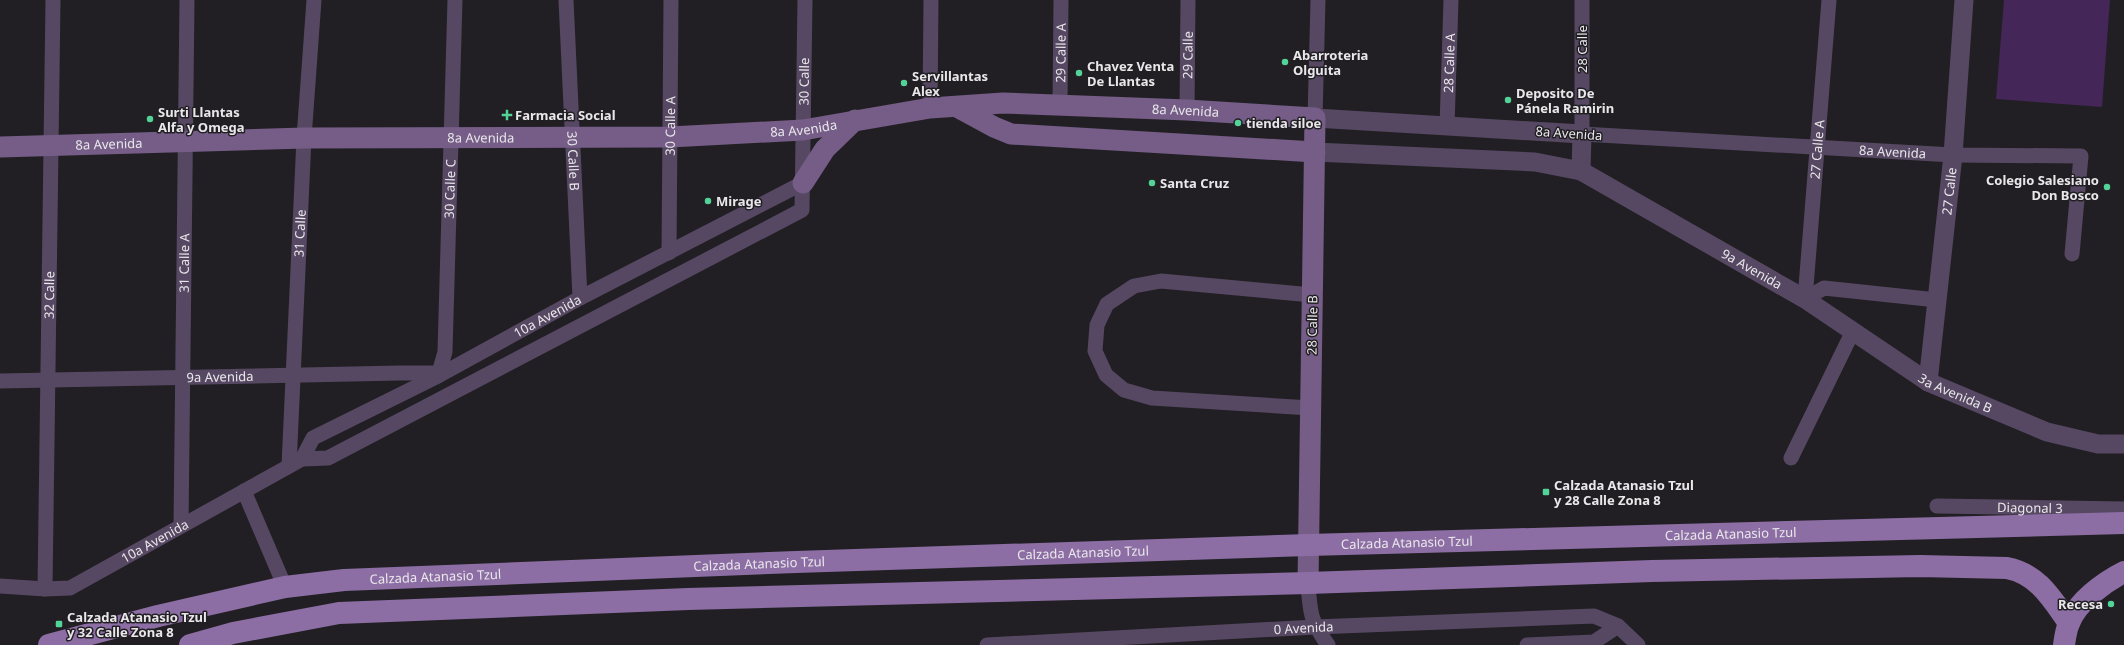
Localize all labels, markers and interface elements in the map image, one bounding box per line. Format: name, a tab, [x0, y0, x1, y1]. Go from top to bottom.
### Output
street label: 29 Calle A	[1051, 22, 1070, 83]
street label: 28 Calle	[1573, 25, 1591, 73]
street label: 29 Calle	[1178, 31, 1197, 79]
street label: 28 Calle A	[1439, 32, 1459, 93]
place label: Abarroteria Olguita	[1293, 46, 1368, 79]
place label: Chavez Venta De Llantas	[1087, 57, 1174, 90]
marker: Abarroteria Olguita	[1280, 57, 1290, 67]
street label: 30 Calle	[794, 58, 813, 106]
place label: Servillantas Alex	[912, 67, 988, 100]
marker: Chavez Venta De Llantas	[1074, 68, 1084, 78]
marker: Servillantas Alex	[899, 78, 909, 88]
place label: Deposito De Pánela Ramirin	[1516, 84, 1614, 117]
street label: 30 Calle A	[661, 95, 679, 156]
marker: Deposito De Pánela Ramirin	[1503, 95, 1513, 105]
street label: 8a Avenida	[1152, 100, 1220, 121]
place label: Surti Llantas Alfa y Omega	[158, 103, 245, 136]
place label: Farmacia Social	[515, 106, 616, 124]
marker: Farmacia Social	[502, 110, 512, 120]
marker: Surti Llantas Alfa y Omega	[145, 114, 155, 124]
place label: tienda siloe	[1246, 114, 1322, 132]
street label: 8a Avenida	[770, 115, 838, 141]
marker: tienda siloe	[1233, 118, 1243, 128]
street label: 27 Calle A	[1806, 118, 1828, 180]
street label: 8a Avenida	[1535, 122, 1603, 144]
street label: 8a Avenida	[447, 128, 514, 147]
street label: 30 Calle B	[563, 131, 584, 191]
street label: 8a Avenida	[75, 134, 143, 154]
street label: 8a Avenida	[1859, 141, 1927, 162]
street label: 30 Calle C	[440, 159, 459, 219]
street label: 27 Calle	[1937, 166, 1961, 216]
place label: Colegio Salesiano Don Bosco	[1986, 171, 2099, 204]
place label: Santa Cruz	[1160, 174, 1229, 192]
marker: Santa Cruz	[1147, 178, 1157, 188]
marker: Colegio Salesiano Don Bosco	[2102, 182, 2112, 192]
place label: Mirage	[716, 192, 762, 210]
marker: Mirage	[703, 196, 713, 206]
street label: 31 Calle	[290, 209, 310, 258]
street label: 31 Calle A	[175, 232, 193, 293]
street label: 9a Avenida	[1718, 244, 1786, 293]
street label: 32 Calle	[40, 271, 58, 319]
street label: 10a Avenida	[510, 290, 584, 342]
street label: 28 Calle B	[1302, 295, 1322, 355]
street label: 9a Avenida	[186, 367, 254, 386]
street label: 3a Avenida B	[1915, 369, 1995, 417]
place label: Calzada Atanasio Tzul y 28 Calle Zona 8	[1554, 476, 1694, 509]
marker: Calzada Atanasio Tzul y 28 Calle Zona 8	[1541, 487, 1551, 497]
street label: Diagonal 3	[1997, 498, 2063, 517]
street label: 10a Avenida	[118, 515, 192, 567]
street label: Calzada Atanasio Tzul	[1665, 523, 1797, 544]
street label: Calzada Atanasio Tzul	[1341, 532, 1473, 553]
street label: Calzada Atanasio Tzul	[1017, 541, 1149, 564]
street label: Calzada Atanasio Tzul	[693, 552, 825, 575]
street label: Calzada Atanasio Tzul	[369, 565, 502, 588]
place label: Recesa	[2058, 595, 2103, 613]
marker: Recesa	[2106, 599, 2116, 609]
place label: Calzada Atanasio Tzul y 32 Calle Zona 8	[67, 608, 207, 641]
street label: 0 Avenida	[1273, 617, 1334, 638]
marker: Calzada Atanasio Tzul y 32 Calle Zona 8	[54, 619, 64, 629]

